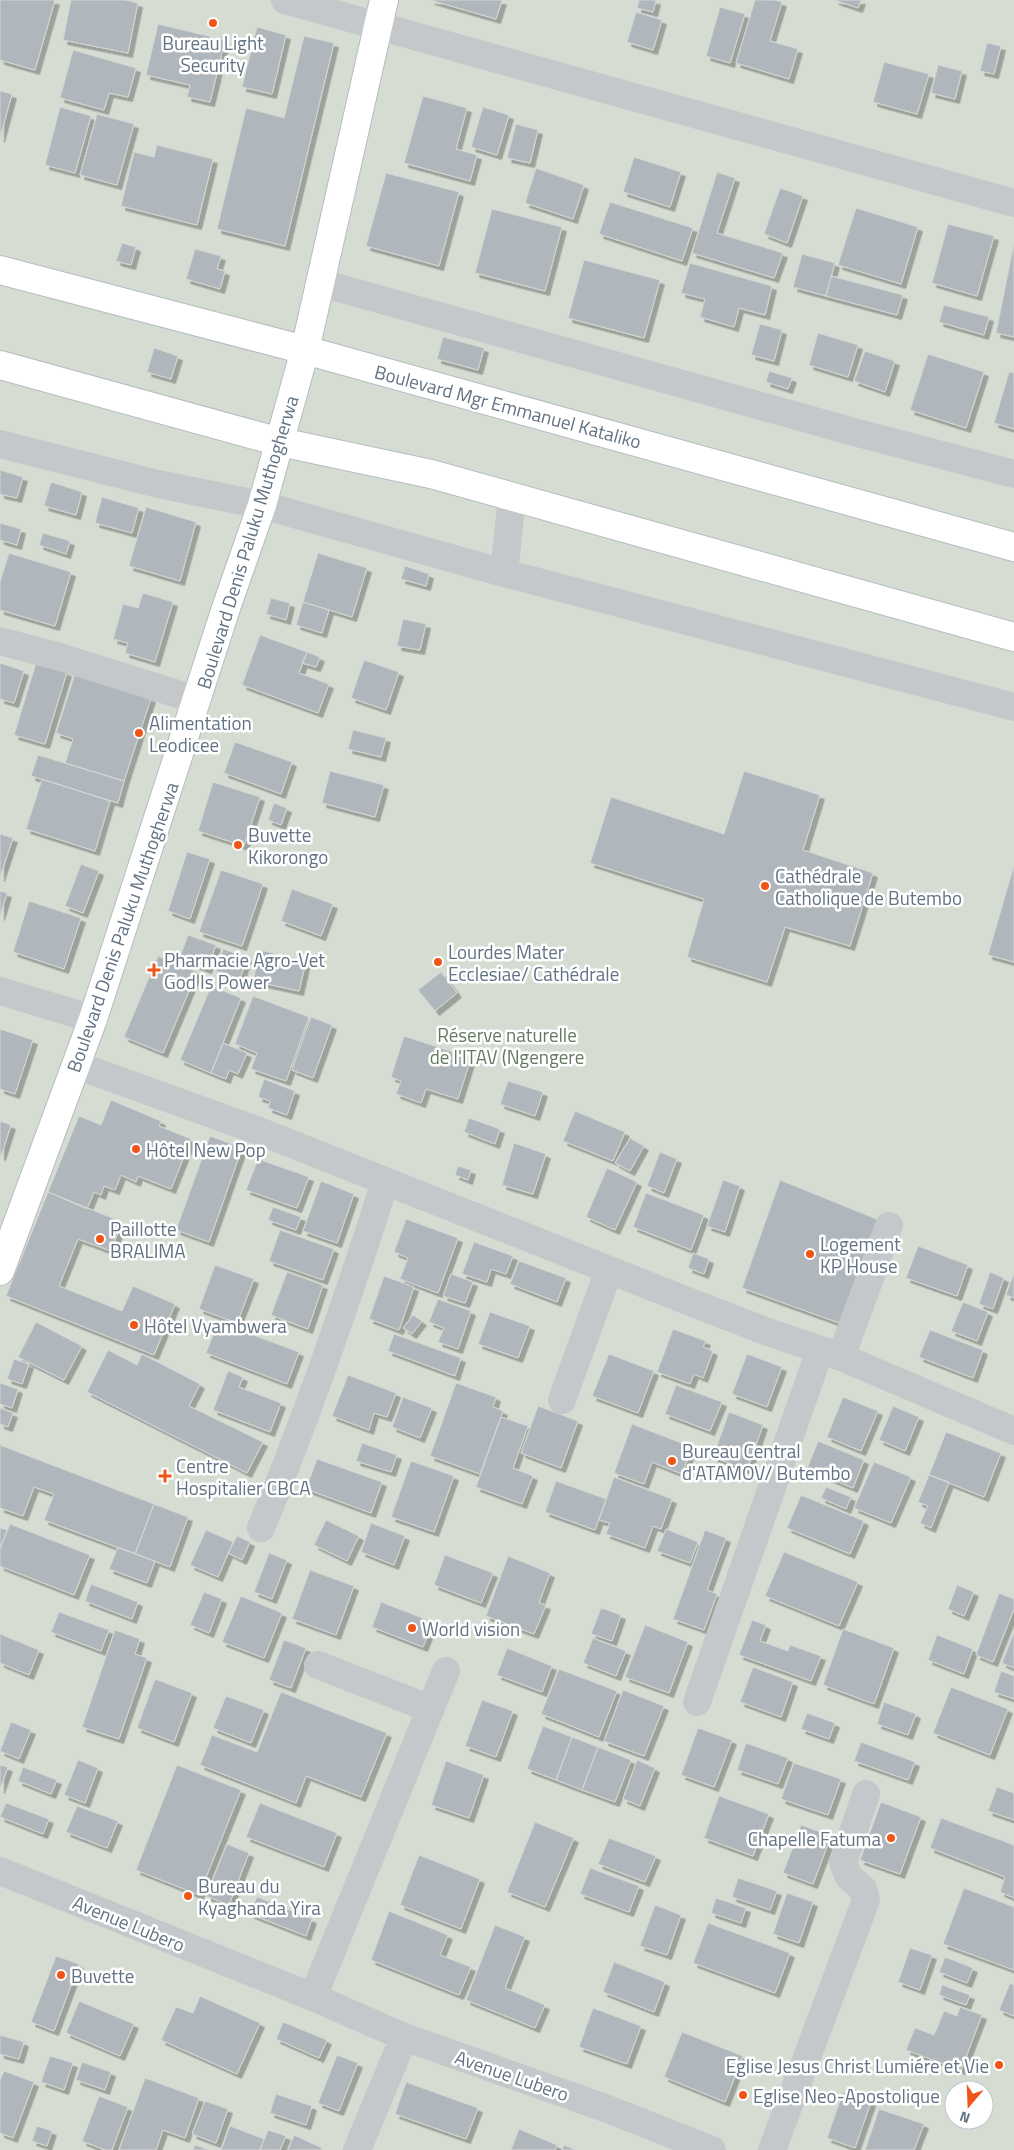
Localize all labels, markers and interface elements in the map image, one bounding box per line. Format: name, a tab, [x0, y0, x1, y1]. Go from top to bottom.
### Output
marker: Bureau Light Security	[207, 17, 219, 29]
place label: Bureau Light Security	[162, 28, 264, 79]
street label: Boulevard Mgr Emmanuel Kataliko	[371, 356, 645, 456]
street label: Boulevard Denis Paluku Muthogherwa	[188, 391, 306, 692]
place label: Alimentation Leodicee	[149, 708, 252, 759]
marker: Alimentation Leodicee	[133, 727, 145, 739]
street label: Boulevard Denis Paluku Muthogherwa	[59, 777, 186, 1076]
place label: Buvette Kikorongo	[248, 820, 328, 871]
marker: Buvette Kikorongo	[232, 839, 244, 851]
place label: Cathédrale Catholique de Butembo	[775, 861, 962, 912]
marker: Cathédrale Catholique de Butembo	[759, 880, 771, 892]
place label: Lourdes Mater Ecclesiae/ Cathédrale	[448, 937, 619, 988]
place label: Pharmacie Agro-Vet God Is Power	[164, 945, 325, 996]
marker: Lourdes Mater Ecclesiae/ Cathédrale	[432, 956, 444, 968]
marker: Pharmacie Agro-Vet God Is Power	[148, 964, 160, 976]
park label: Réserve naturelle de l'ITAV (Ngengere	[430, 1020, 584, 1071]
place label: Hôtel New Pop	[146, 1135, 266, 1164]
marker: Hôtel New Pop	[130, 1143, 142, 1155]
place label: Paillotte BRALIMA	[110, 1214, 186, 1265]
place label: Logement KP House	[820, 1229, 901, 1280]
marker: Paillotte BRALIMA	[94, 1233, 106, 1245]
marker: Logement KP House	[804, 1248, 816, 1260]
place label: Hôtel Vyambwera	[144, 1311, 287, 1340]
marker: Hôtel Vyambwera	[128, 1319, 140, 1331]
place label: Bureau Central d'ATAMOV/ Butembo	[682, 1436, 851, 1487]
place label: Centre Hospitalier CBCA	[176, 1451, 311, 1502]
marker: Bureau Central d'ATAMOV/ Butembo	[666, 1455, 678, 1467]
marker: Centre Hospitalier CBCA	[158, 1469, 172, 1483]
place label: World vision	[422, 1614, 520, 1643]
marker: World vision	[406, 1622, 418, 1634]
place label: Chapelle Fatuma	[748, 1824, 881, 1853]
marker: Chapelle Fatuma	[885, 1832, 897, 1844]
place label: Bureau du Kyaghanda Yira	[198, 1871, 321, 1922]
street label: Avenue Lubero	[69, 1887, 189, 1959]
marker: Bureau du Kyaghanda Yira	[182, 1890, 194, 1902]
place label: Buvette	[71, 1961, 134, 1990]
marker: Buvette	[55, 1969, 67, 1981]
street label: Avenue Lubero	[451, 2042, 573, 2108]
place label: Eglise Jesus Christ Lumiére et Vie	[726, 2051, 989, 2080]
marker: Eglise Jesus Christ Lumiére et Vie	[993, 2059, 1005, 2071]
north arrow	[944, 2080, 994, 2130]
place label: Eglise Neo-Apostolique	[753, 2081, 940, 2110]
marker: Eglise Neo-Apostolique	[737, 2089, 749, 2101]
text: N	[957, 2106, 973, 2129]

